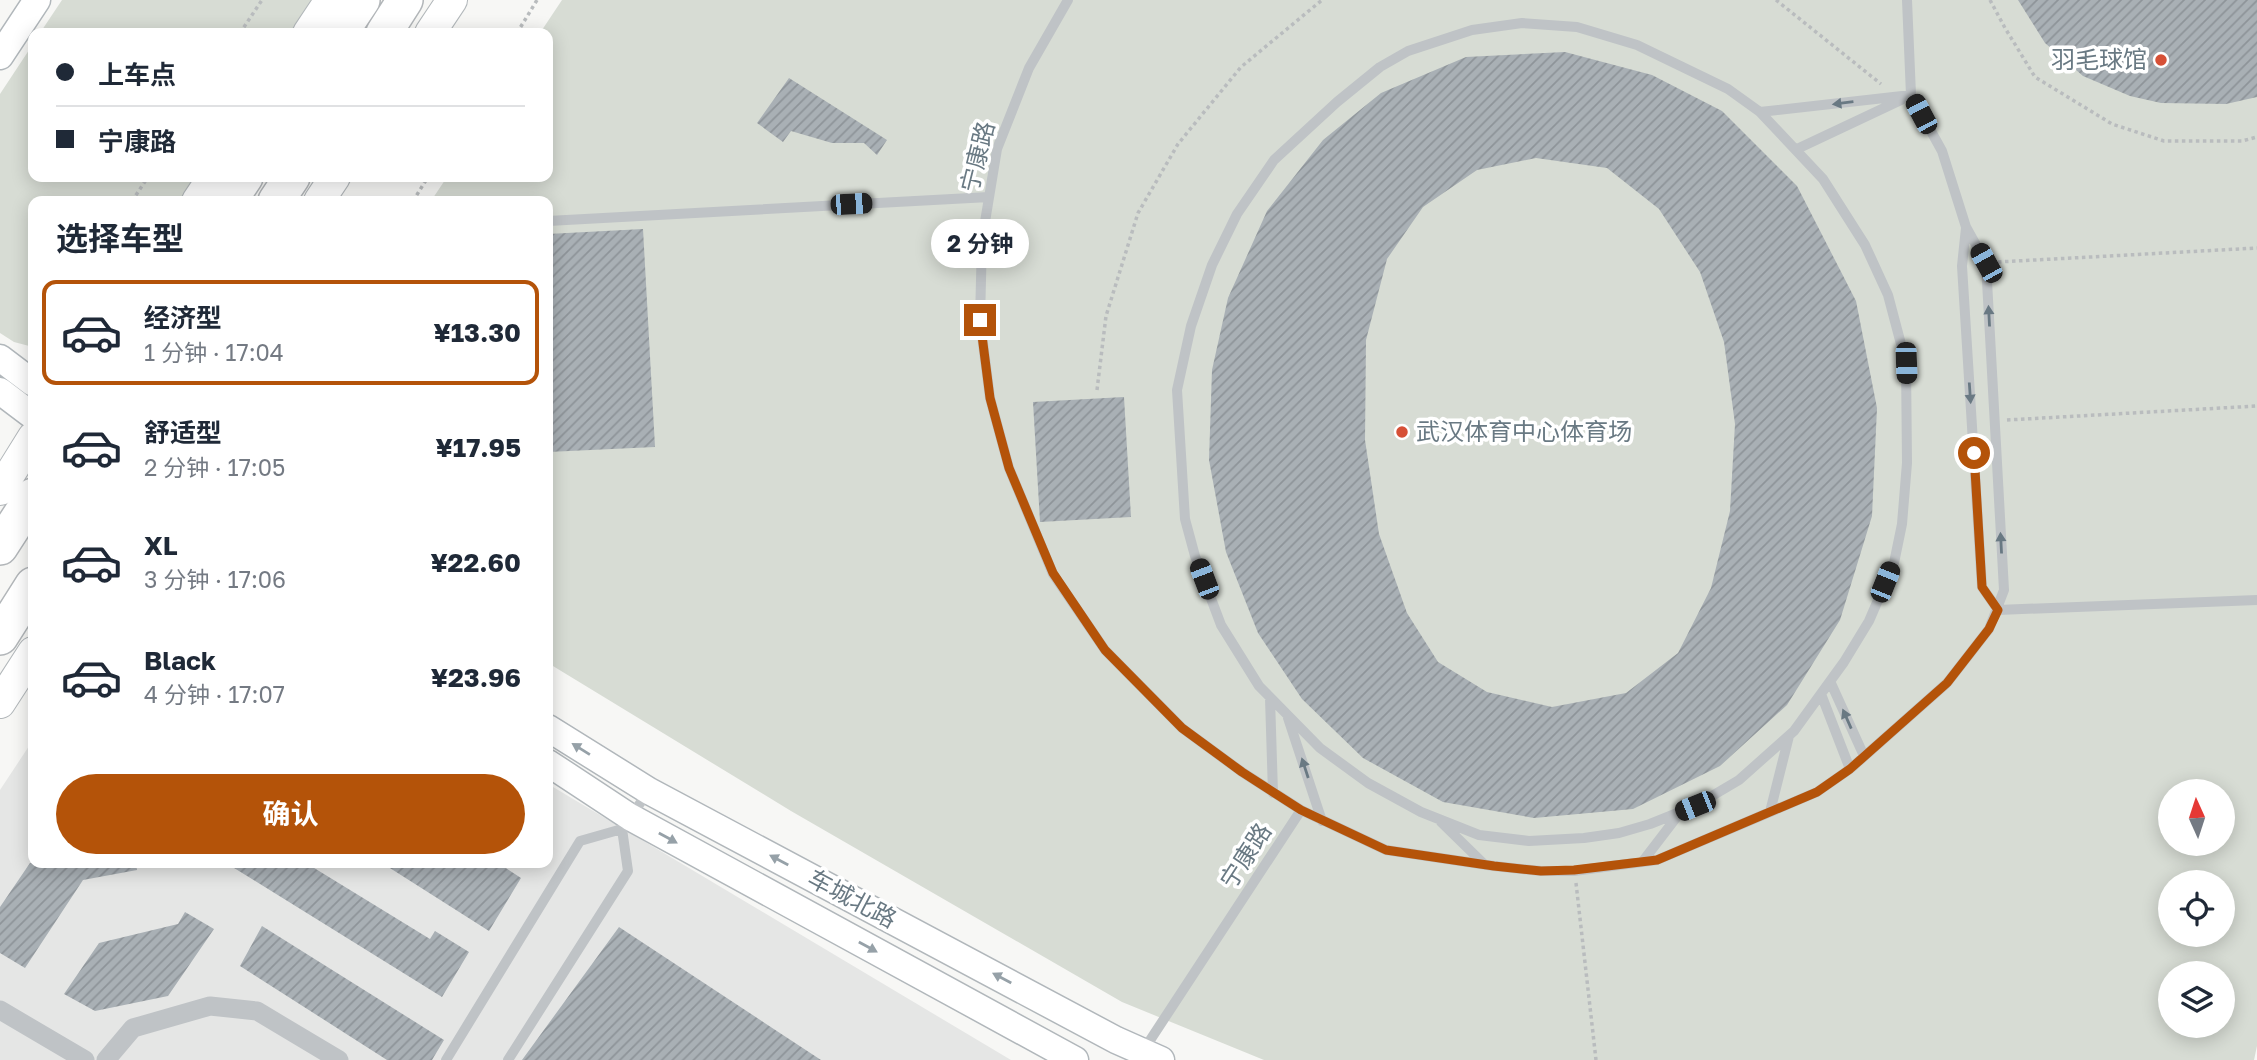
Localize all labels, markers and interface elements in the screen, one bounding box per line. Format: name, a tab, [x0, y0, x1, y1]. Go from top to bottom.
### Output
place label: 羽毛球馆	[2051, 44, 2147, 73]
marker: 羽毛球馆	[2153, 52, 2169, 68]
text: 上车点	[98, 59, 176, 90]
car	[1902, 91, 1941, 137]
one-way arrow	[1832, 97, 1854, 108]
street label: 宁康路	[954, 118, 999, 195]
text: 宁康路	[98, 126, 176, 157]
car	[830, 192, 873, 216]
callout: 2 分钟	[931, 218, 1029, 268]
text: 选择车型	[56, 219, 184, 257]
text: 2 分钟	[947, 229, 1013, 257]
car	[1967, 240, 2006, 286]
icon: car	[60, 301, 123, 364]
text: 经济型	[144, 302, 222, 333]
route end	[964, 304, 996, 336]
one-way arrow	[1983, 305, 1994, 327]
text: ¥13.30	[434, 317, 521, 348]
text: 1 分钟 · 17:04	[144, 338, 284, 366]
car	[1895, 342, 1918, 384]
one-way arrow	[1965, 382, 1976, 404]
icon: car	[60, 416, 123, 479]
place label: 武汉体育中心体育场	[1416, 416, 1632, 445]
text: 舒适型	[144, 417, 222, 448]
marker: 武汉体育中心体育场	[1394, 424, 1410, 440]
text: ¥17.95	[436, 432, 521, 463]
route start	[1958, 437, 1990, 469]
text: 2 分钟 · 17:05	[144, 453, 285, 481]
text: XL	[144, 530, 178, 561]
icon: car	[60, 531, 123, 594]
one-way arrow	[1996, 532, 2007, 554]
text: ¥22.60	[430, 547, 521, 578]
car	[1187, 556, 1222, 602]
car	[1868, 559, 1903, 605]
text: 3 分钟 · 17:06	[144, 565, 286, 593]
text: Black	[144, 645, 216, 676]
icon: car	[60, 646, 123, 709]
text: ¥23.96	[431, 662, 521, 693]
text: 4 分钟 · 17:07	[144, 680, 285, 708]
one-way arrow	[1841, 709, 1853, 729]
one-way arrow	[572, 742, 591, 755]
one-way arrow	[1299, 757, 1310, 778]
button: 确认	[56, 774, 525, 854]
north arrow	[2158, 779, 2235, 856]
map controls	[2158, 779, 2235, 1038]
car	[1672, 788, 1719, 824]
street label: 宁康路	[1213, 817, 1277, 893]
one-way arrow	[659, 832, 678, 844]
one-way arrow	[770, 854, 789, 866]
street label: 车城北路	[804, 862, 902, 933]
button: locate	[2158, 870, 2235, 947]
one-way arrow	[858, 941, 878, 953]
button: layers	[2158, 961, 2235, 1038]
one-way arrow	[992, 973, 1012, 984]

